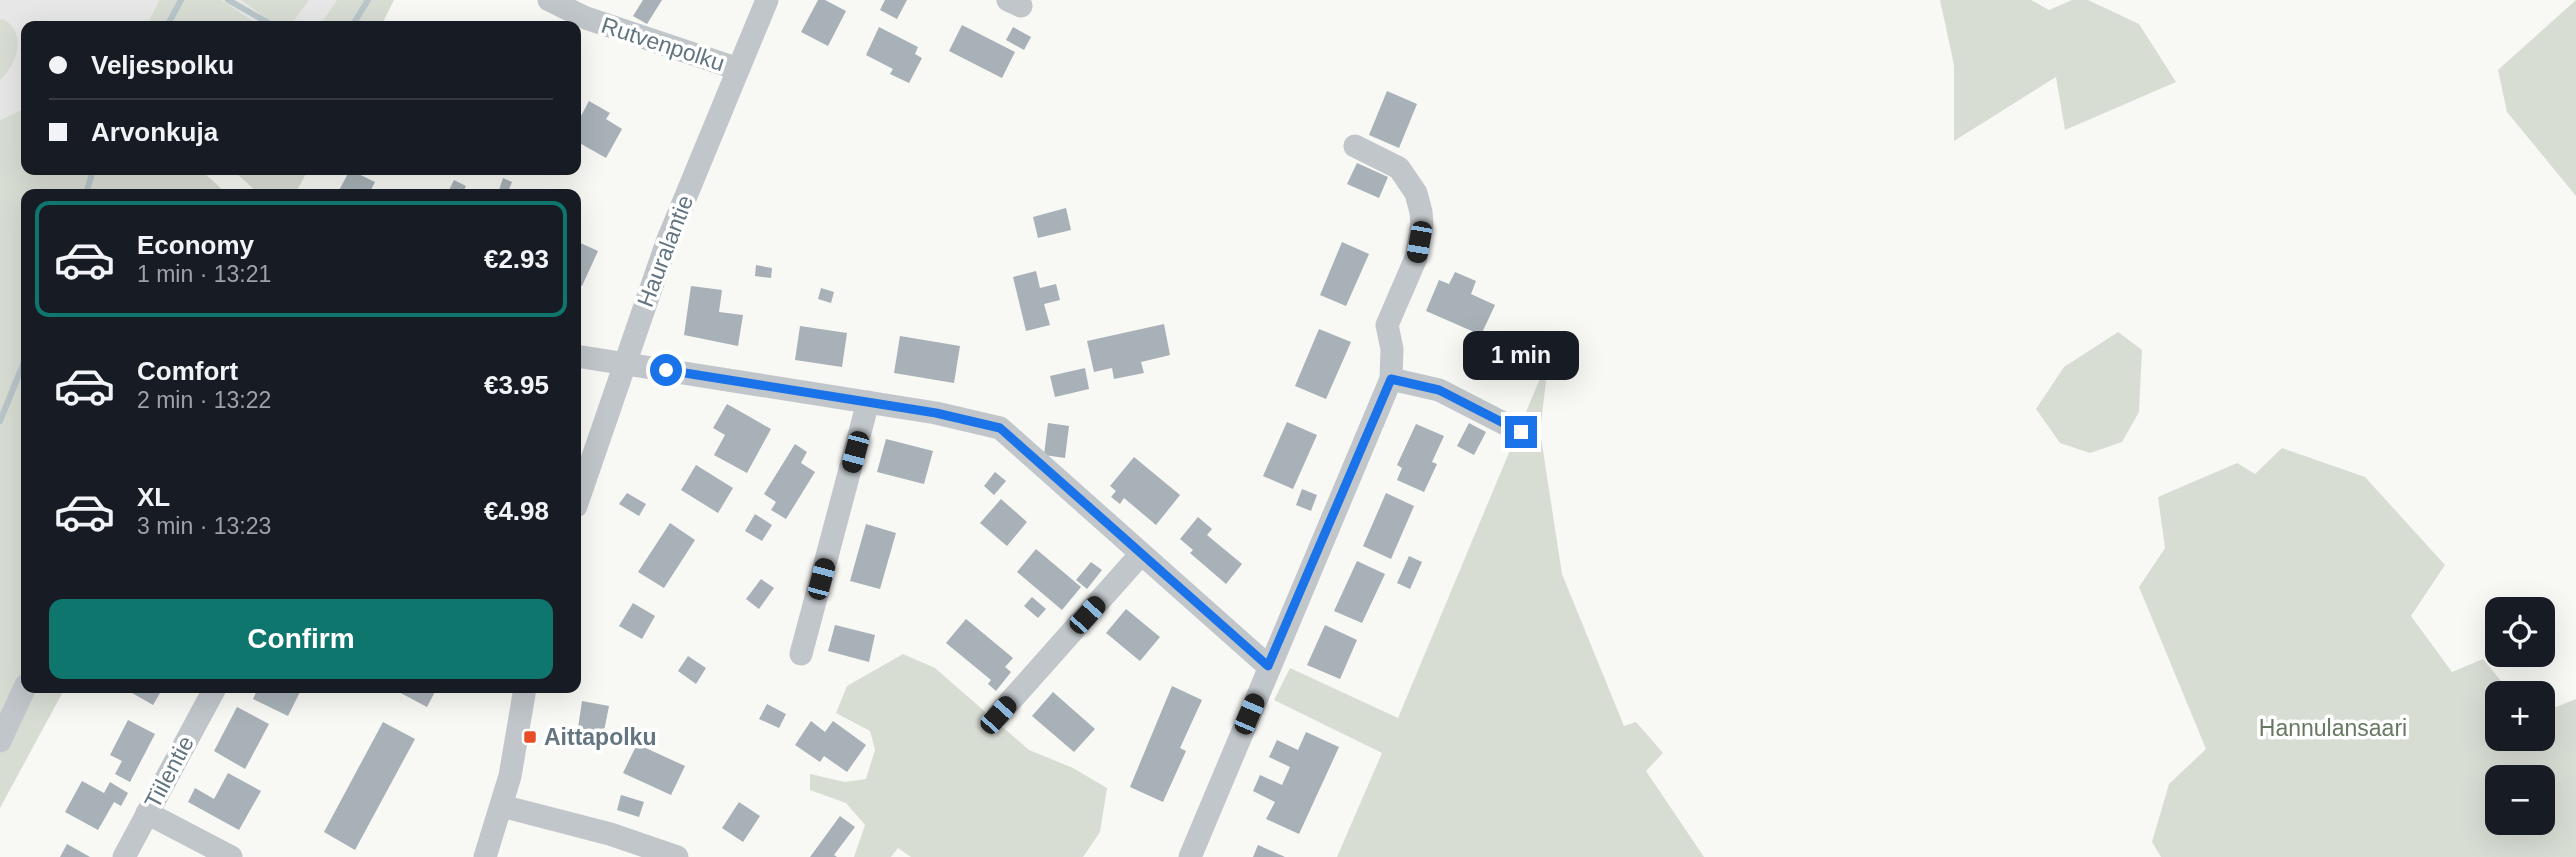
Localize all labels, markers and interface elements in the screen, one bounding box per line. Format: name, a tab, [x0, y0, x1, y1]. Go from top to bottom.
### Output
street label: Rutvenpolku	[598, 12, 728, 76]
text: Veljespolku	[91, 50, 234, 80]
text: Arvonkuja	[91, 117, 218, 147]
street label: Hauralantie	[632, 191, 698, 311]
car	[1406, 219, 1433, 265]
icon: car	[53, 228, 116, 291]
text: Economy	[137, 230, 254, 260]
text: €2.93	[484, 244, 549, 274]
text: 1 min · 13:21	[137, 261, 271, 287]
callout: 1 min	[1463, 330, 1579, 380]
text: 1 min	[1491, 342, 1551, 368]
icon: car	[53, 354, 116, 417]
route start	[650, 354, 682, 386]
text: Comfort	[137, 356, 238, 386]
text: €3.95	[484, 370, 549, 400]
text: 2 min · 13:22	[137, 387, 271, 413]
route end	[1505, 416, 1537, 448]
car	[840, 429, 871, 475]
icon: car	[53, 480, 116, 543]
text: XL	[137, 482, 170, 512]
text: €4.98	[484, 496, 549, 526]
text: 3 min · 13:23	[137, 513, 271, 539]
car	[806, 556, 837, 602]
car	[1066, 592, 1109, 638]
map controls	[2485, 597, 2555, 835]
button: locate	[2485, 597, 2555, 667]
button: Confirm	[49, 599, 553, 679]
button: +	[2485, 681, 2555, 751]
car	[1232, 691, 1267, 737]
car	[977, 692, 1020, 738]
park label: Hannulansaari	[2259, 715, 2407, 741]
place label: Aittapolku	[544, 724, 656, 750]
marker: Aittapolku	[522, 729, 538, 745]
street label: Tiilentie	[139, 731, 199, 813]
button: −	[2485, 765, 2555, 835]

